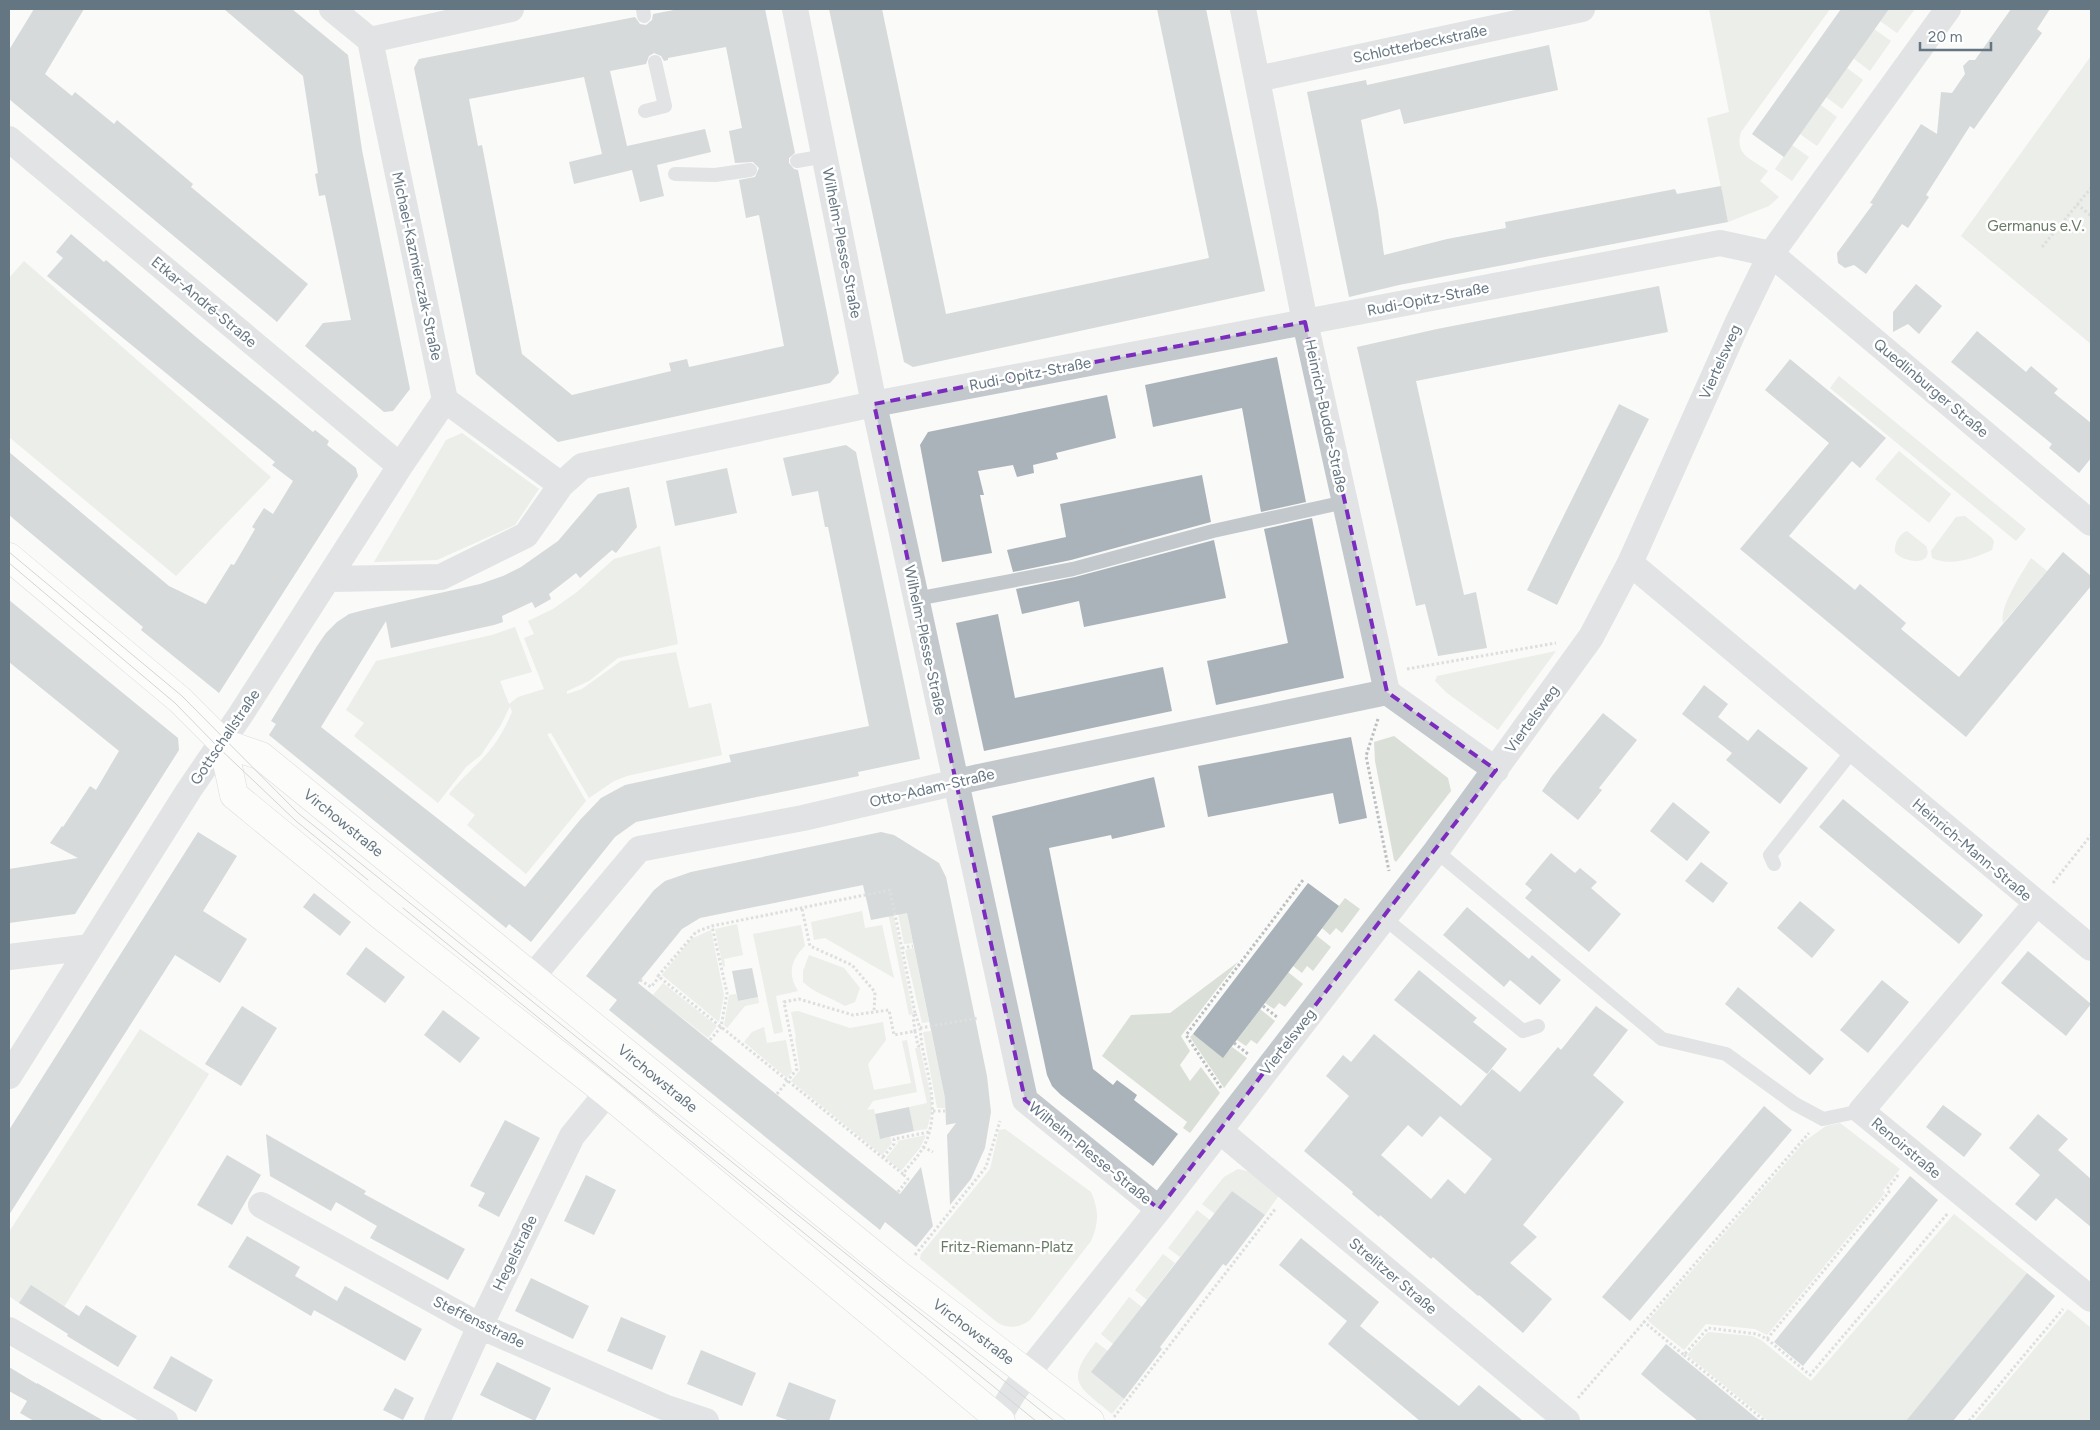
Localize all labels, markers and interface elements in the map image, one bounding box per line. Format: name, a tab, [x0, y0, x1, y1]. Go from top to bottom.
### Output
scale bar	[1920, 20, 1991, 52]
street label: Schlotterbeckstraße	[1351, 21, 1489, 67]
text: 20 m	[1928, 28, 1962, 46]
street label: Wilhelm-Plesse-Straße	[819, 166, 865, 320]
street label: Michael-Kazmierczak-Straße	[388, 170, 446, 362]
park label: Germanus e.V.	[1987, 217, 2085, 235]
street label: Etkar-André-Straße	[148, 253, 260, 351]
street label: Rudi-Opitz-Straße	[1366, 278, 1490, 320]
street label: Viertelsweg	[1696, 322, 1744, 402]
street label: Quedlinburger Straße	[1870, 335, 1992, 441]
street label: Heinrich-Budde-Straße	[1301, 338, 1351, 494]
street label: Rudi-Opitz-Straße	[968, 353, 1092, 395]
street label: Wilhelm-Plesse-Straße	[900, 563, 950, 717]
street label: Viertelsweg	[1501, 681, 1563, 757]
street label: Gottschallstraße	[186, 686, 264, 788]
street label: Otto-Adam-Straße	[868, 765, 996, 811]
street label: Virchowstraße	[300, 785, 387, 861]
street label: Heinrich-Mann-Straße	[1909, 795, 2035, 905]
street label: Viertelsweg	[1256, 1005, 1320, 1079]
street label: Virchowstraße	[614, 1041, 701, 1116]
street label: Wilhelm-Plesse-Straße	[1025, 1098, 1155, 1208]
street label: Renoirstraße	[1868, 1114, 1944, 1182]
street label: Hegelstraße	[489, 1212, 541, 1294]
street label: Strelitzer Straße	[1345, 1234, 1441, 1318]
park label: Fritz-Riemann-Platz	[941, 1238, 1073, 1256]
street label: Steffensstraße	[430, 1292, 528, 1352]
street label: Virchowstraße	[929, 1295, 1018, 1369]

